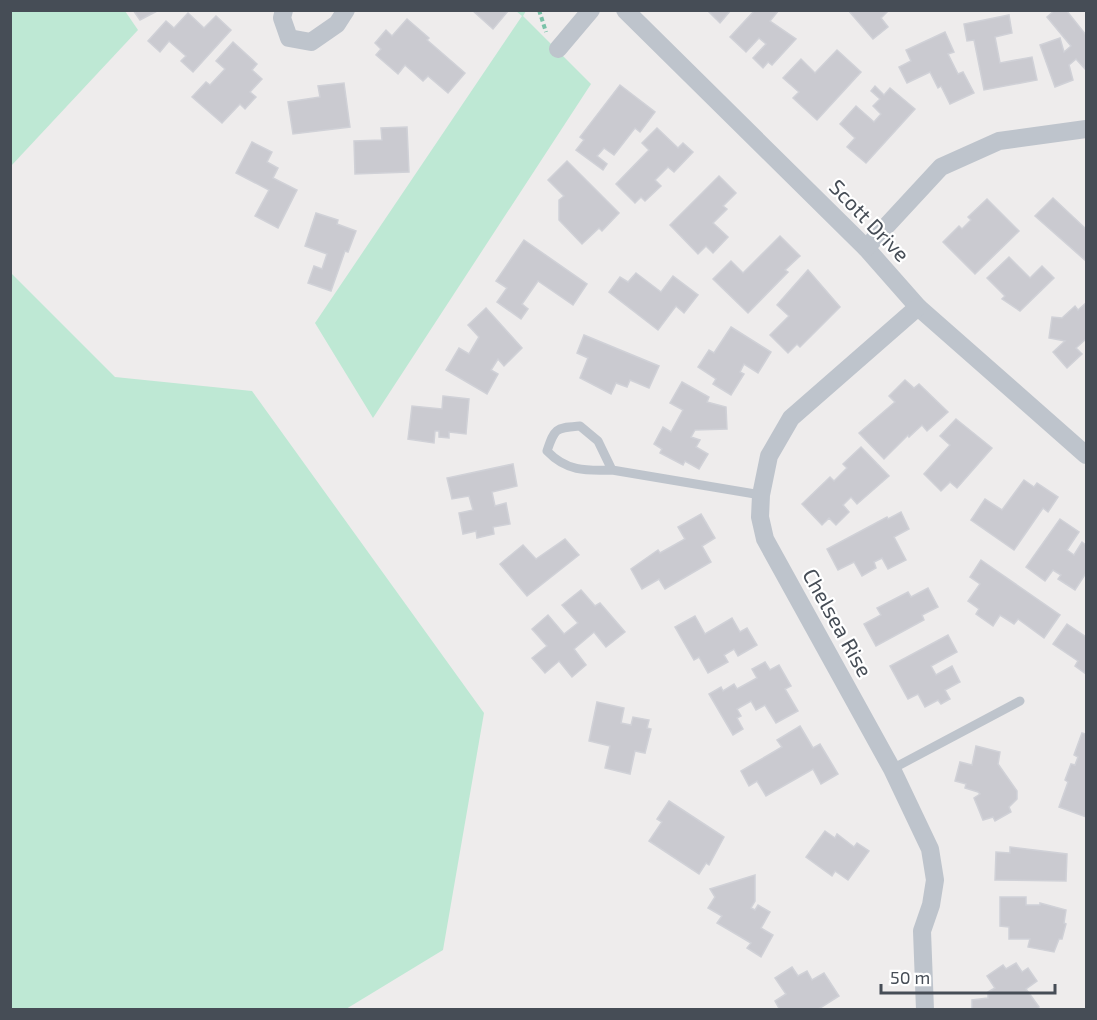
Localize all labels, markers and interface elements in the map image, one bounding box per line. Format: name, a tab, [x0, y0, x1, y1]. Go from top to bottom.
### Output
street label: Scott Drive	[825, 174, 915, 266]
street label: Chelsea Rise	[798, 564, 878, 681]
scale bar	[881, 957, 1055, 995]
text: 50 m	[890, 966, 930, 988]

